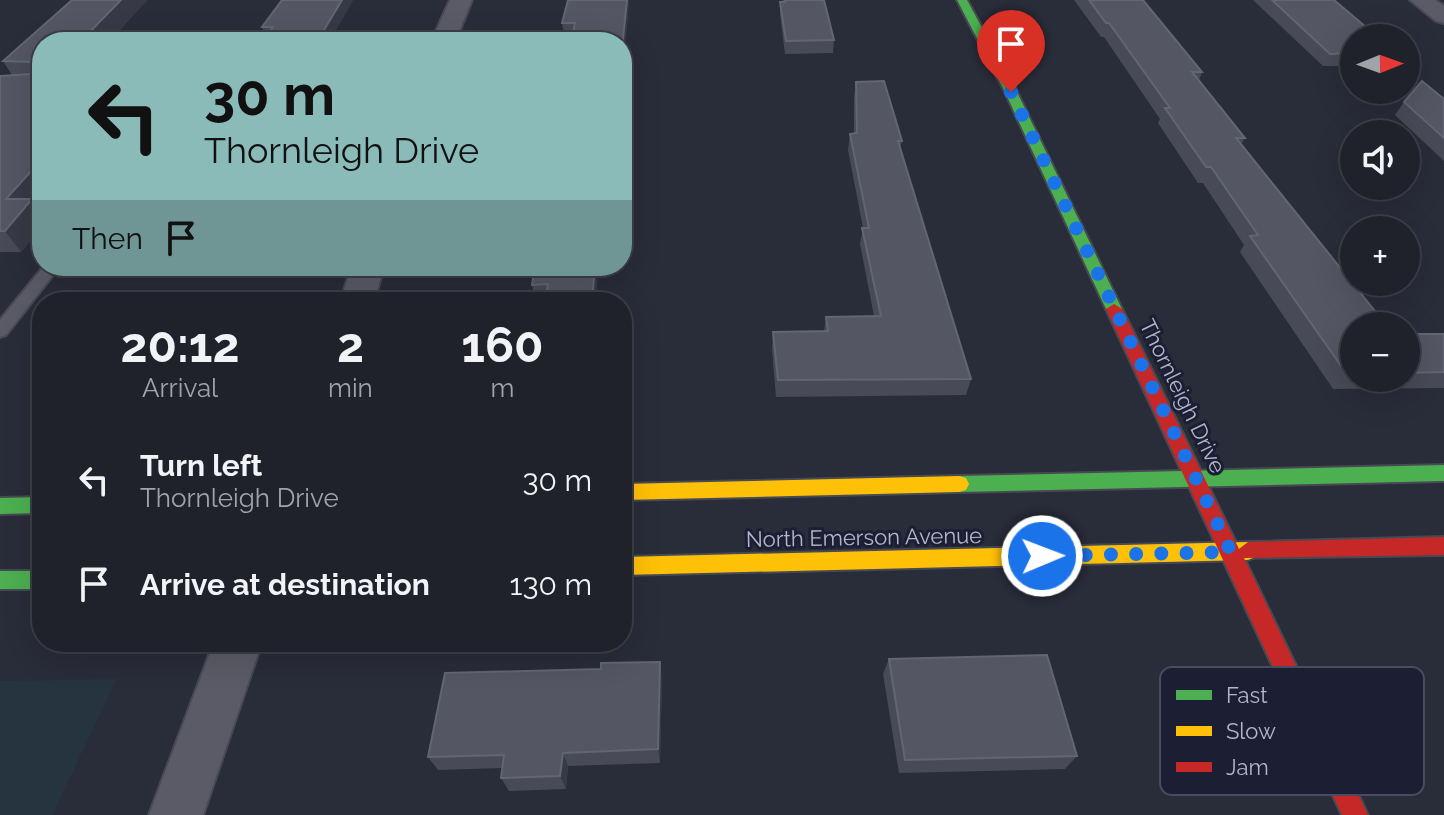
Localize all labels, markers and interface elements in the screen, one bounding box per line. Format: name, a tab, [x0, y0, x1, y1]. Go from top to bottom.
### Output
pin	[977, 10, 1045, 92]
icon: arrive	[989, 22, 1033, 66]
north arrow	[1340, 24, 1420, 104]
map controls	[1340, 24, 1420, 392]
text: 30 m	[204, 62, 335, 128]
icon: left	[72, 64, 176, 168]
button: sound	[1340, 120, 1420, 200]
text: Thornleigh Drive	[204, 129, 479, 171]
icon: arrive	[159, 216, 203, 260]
button: +	[1340, 216, 1420, 296]
text: Then	[72, 221, 143, 256]
button: −	[1340, 312, 1420, 392]
street label: Thornleigh Drive	[1134, 315, 1232, 477]
text: 20:12	[120, 317, 240, 373]
text: 2	[337, 317, 364, 373]
text: 160	[461, 317, 544, 373]
text: Arrival	[142, 373, 218, 403]
text: min	[328, 373, 373, 403]
text: m	[490, 373, 514, 403]
text: Turn left	[140, 448, 262, 483]
icon: left	[72, 458, 116, 502]
text: 30 m	[522, 463, 592, 498]
text: Thornleigh Drive	[140, 483, 339, 513]
position arrow	[1000, 514, 1084, 598]
street label: North Emerson Avenue	[746, 522, 982, 552]
icon: arrive	[72, 562, 116, 606]
text: Arrive at destination	[140, 567, 430, 602]
text: 130 m	[510, 567, 592, 602]
legend	[1160, 667, 1424, 795]
text: Fast	[1226, 682, 1268, 708]
text: Slow	[1226, 718, 1276, 744]
text: Jam	[1226, 754, 1269, 780]

